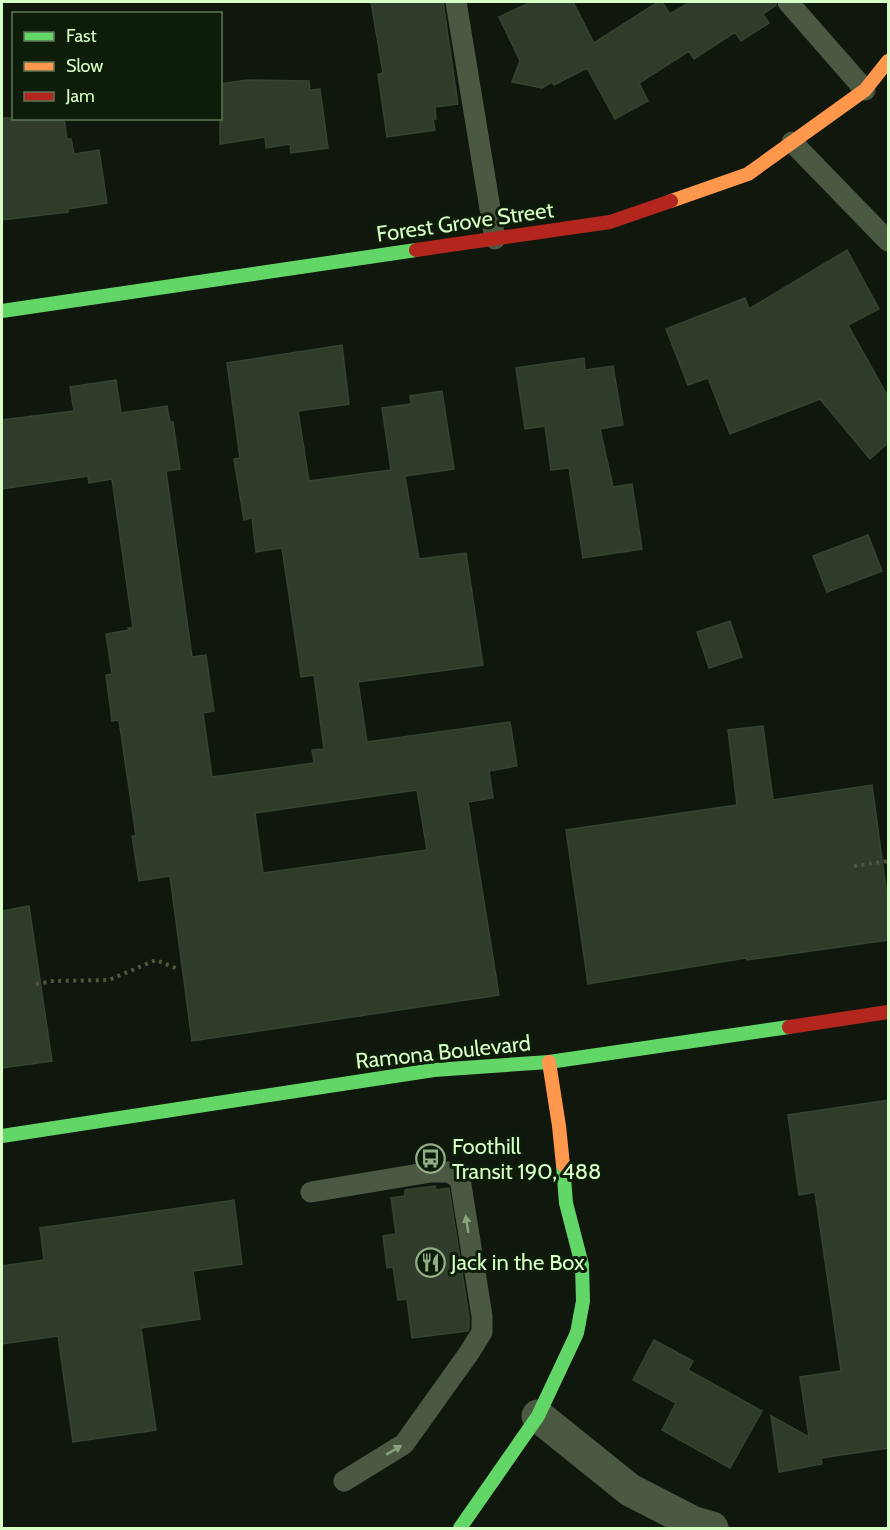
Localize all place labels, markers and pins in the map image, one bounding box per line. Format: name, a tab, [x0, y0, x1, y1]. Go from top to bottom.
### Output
place label: Foothill Transit 190, 488	[452, 1133, 601, 1185]
bus stop icon: Foothill Transit 190, 488	[415, 1143, 447, 1175]
restaurant icon: Jack in the Box	[414, 1246, 446, 1278]
place label: Jack in the Box	[450, 1249, 585, 1276]

